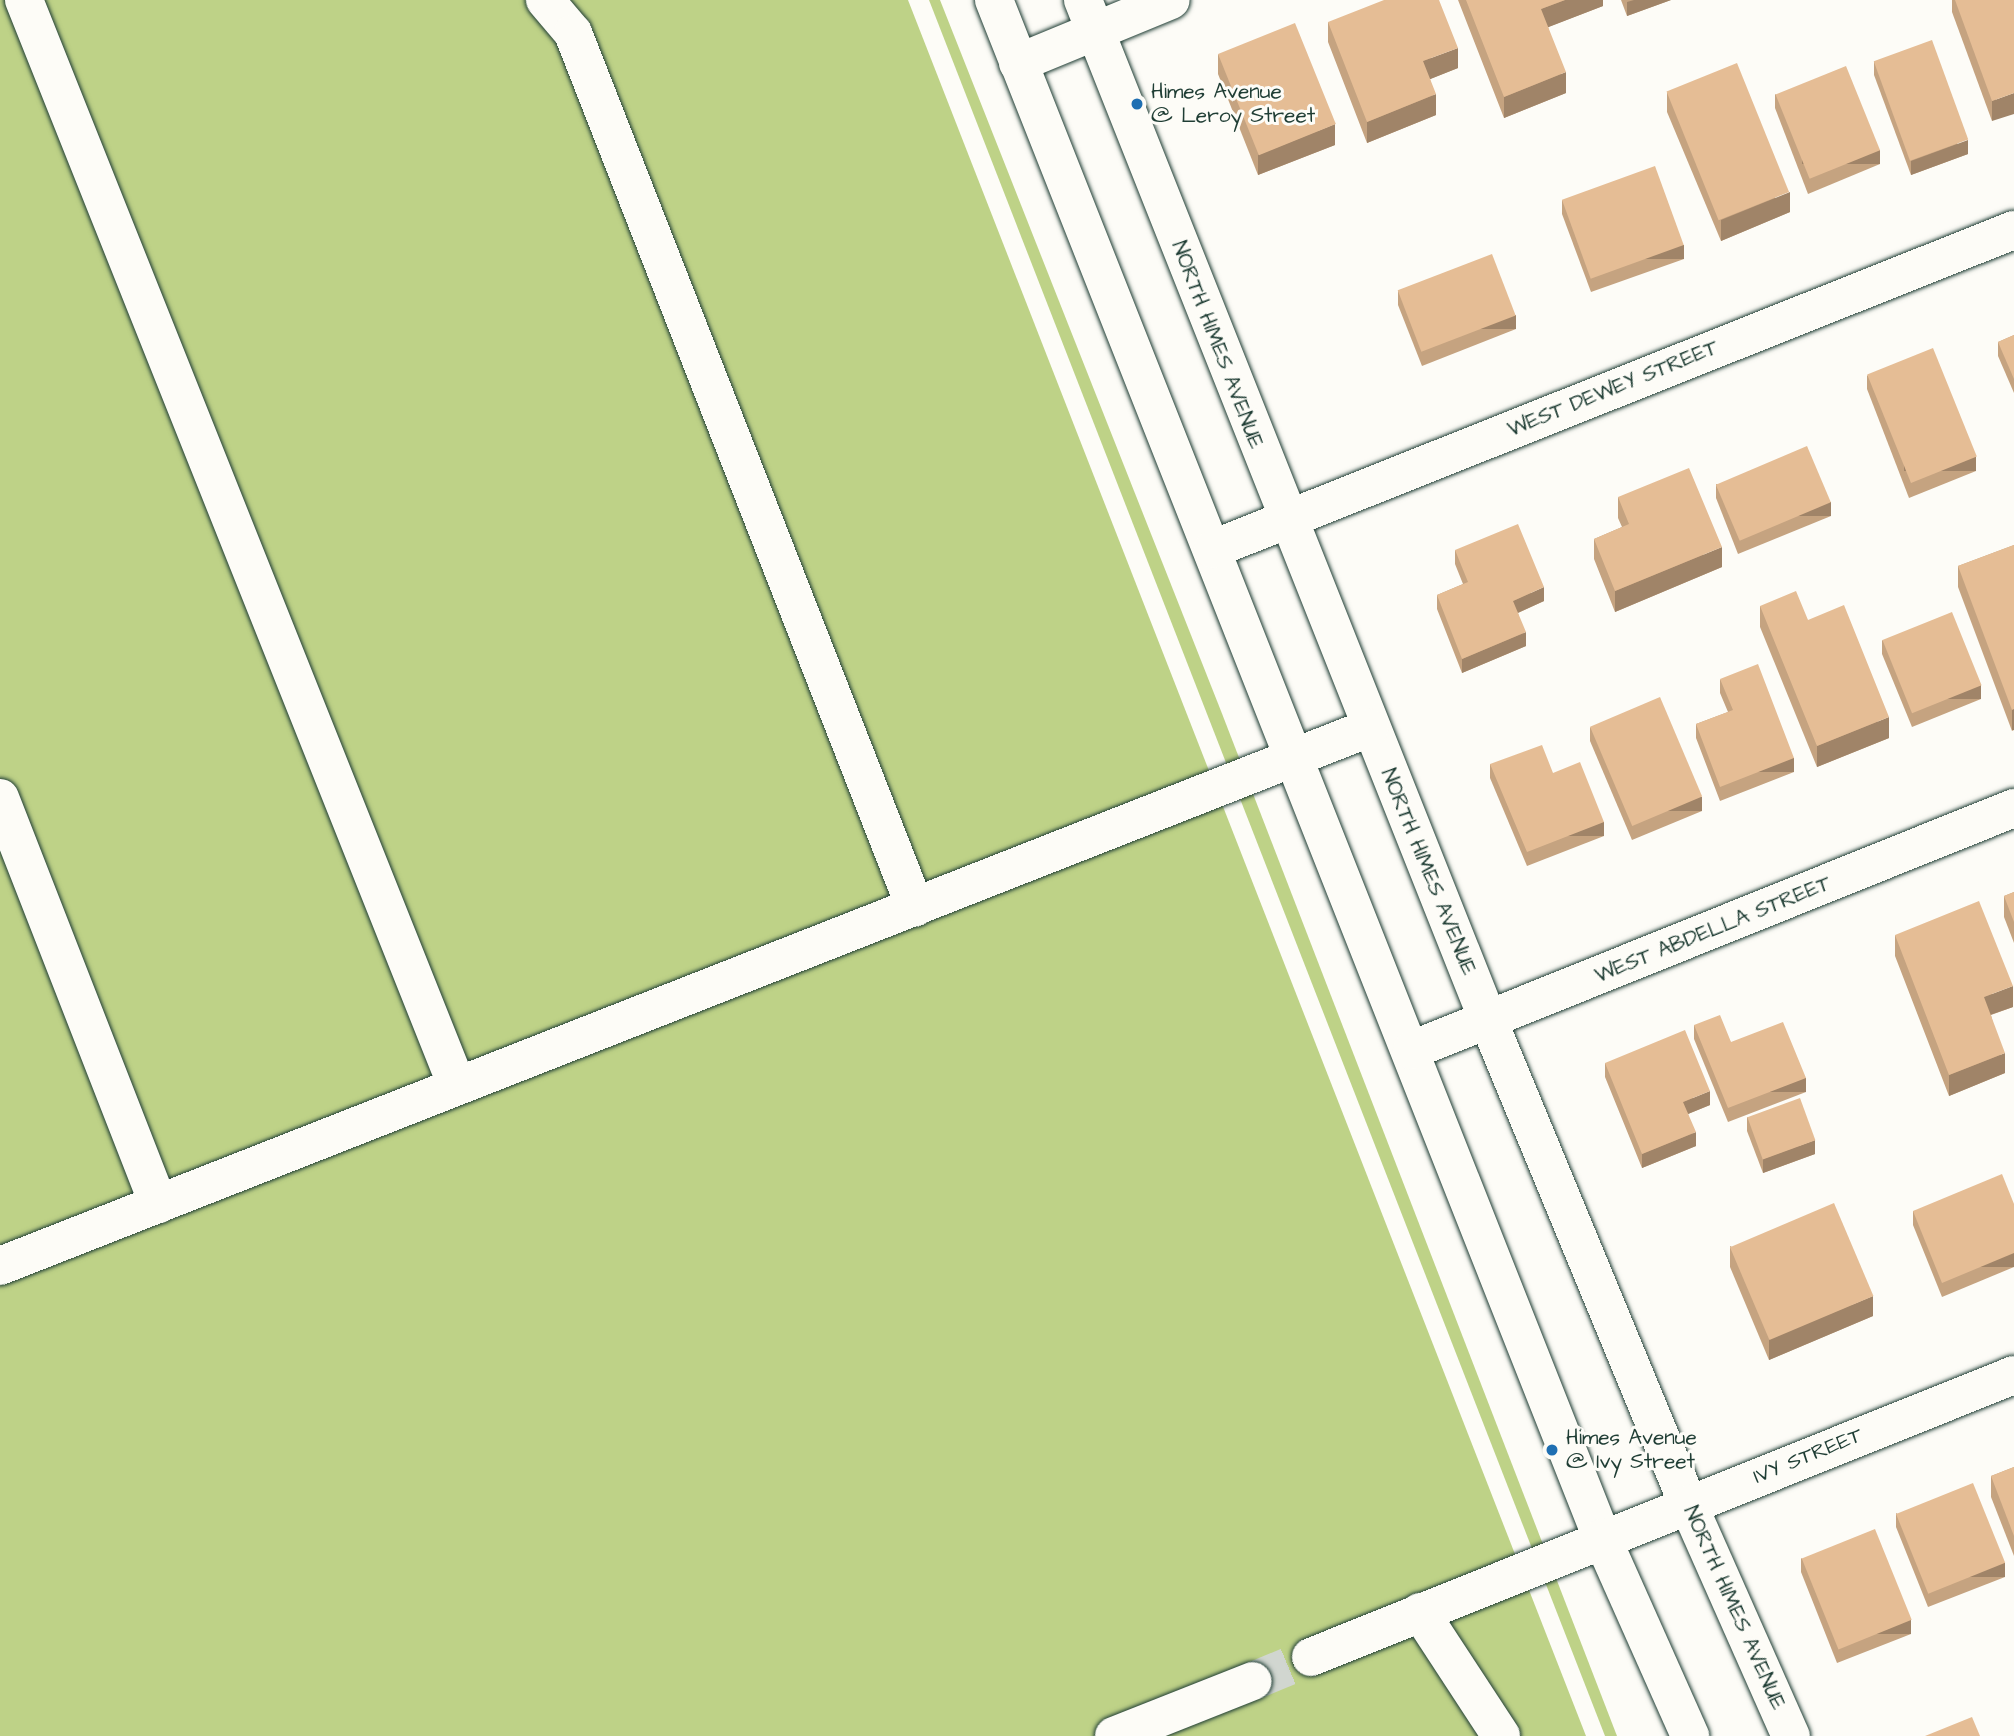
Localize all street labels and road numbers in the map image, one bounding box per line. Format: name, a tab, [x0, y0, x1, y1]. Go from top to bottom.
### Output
street label: NORTH HIMES AVENUE	[1166, 238, 1268, 452]
street label: WEST DEWEY STREET	[1504, 335, 1722, 443]
street label: NORTH HIMES AVENUE	[1375, 765, 1481, 979]
street label: WEST ABDELLA STREET	[1591, 871, 1835, 989]
street label: IVY STREET	[1750, 1423, 1866, 1489]
street label: NORTH HIMES AVENUE	[1678, 1502, 1790, 1714]

